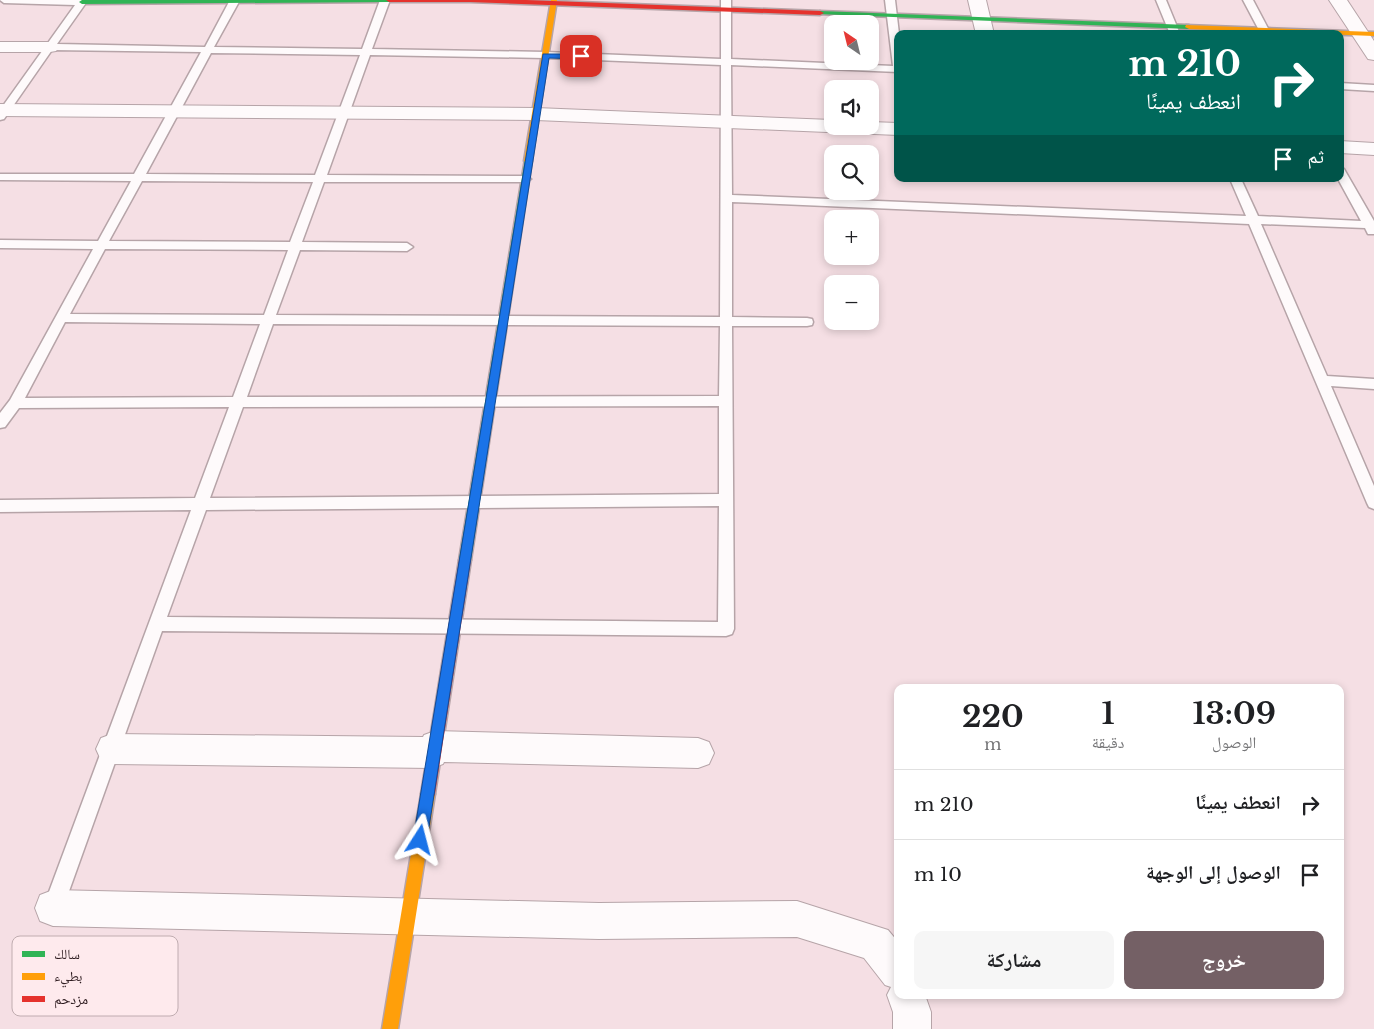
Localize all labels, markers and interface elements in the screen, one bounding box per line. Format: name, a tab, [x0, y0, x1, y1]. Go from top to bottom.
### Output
north arrow	[824, 15, 879, 70]
map controls	[824, 15, 879, 330]
pin	[560, 35, 602, 77]
icon: arrive	[567, 42, 595, 70]
text: 210 m	[1128, 42, 1241, 85]
icon: right	[1259, 50, 1324, 115]
button: sound	[824, 80, 879, 135]
text: انعطف يمينًا	[1146, 88, 1241, 115]
button: search	[824, 145, 879, 200]
icon: arrive	[1269, 145, 1297, 173]
text: ثم	[1307, 145, 1324, 168]
button: +	[824, 210, 879, 265]
button: −	[824, 275, 879, 330]
text: 1	[1102, 695, 1115, 732]
text: 13:09	[1192, 695, 1276, 732]
text: 220	[962, 698, 1024, 735]
text: دقيقة	[1092, 732, 1124, 752]
text: الوصول	[1212, 732, 1256, 752]
text: m	[984, 734, 1002, 754]
text: انعطف يمينًا	[1195, 791, 1281, 814]
icon: right	[1296, 791, 1324, 819]
text: 210 m	[914, 793, 974, 816]
position arrow	[393, 813, 445, 865]
text: الوصول إلى الوجهة	[1146, 861, 1281, 884]
icon: arrive	[1296, 861, 1324, 889]
text: 10 m	[914, 863, 962, 886]
button: مشاركة	[914, 931, 1114, 989]
button: خروج	[1124, 931, 1324, 989]
legend	[12, 936, 178, 1016]
text: سالك	[54, 945, 80, 963]
text: بطيء	[54, 967, 83, 988]
text: مزدحم	[54, 990, 88, 1009]

